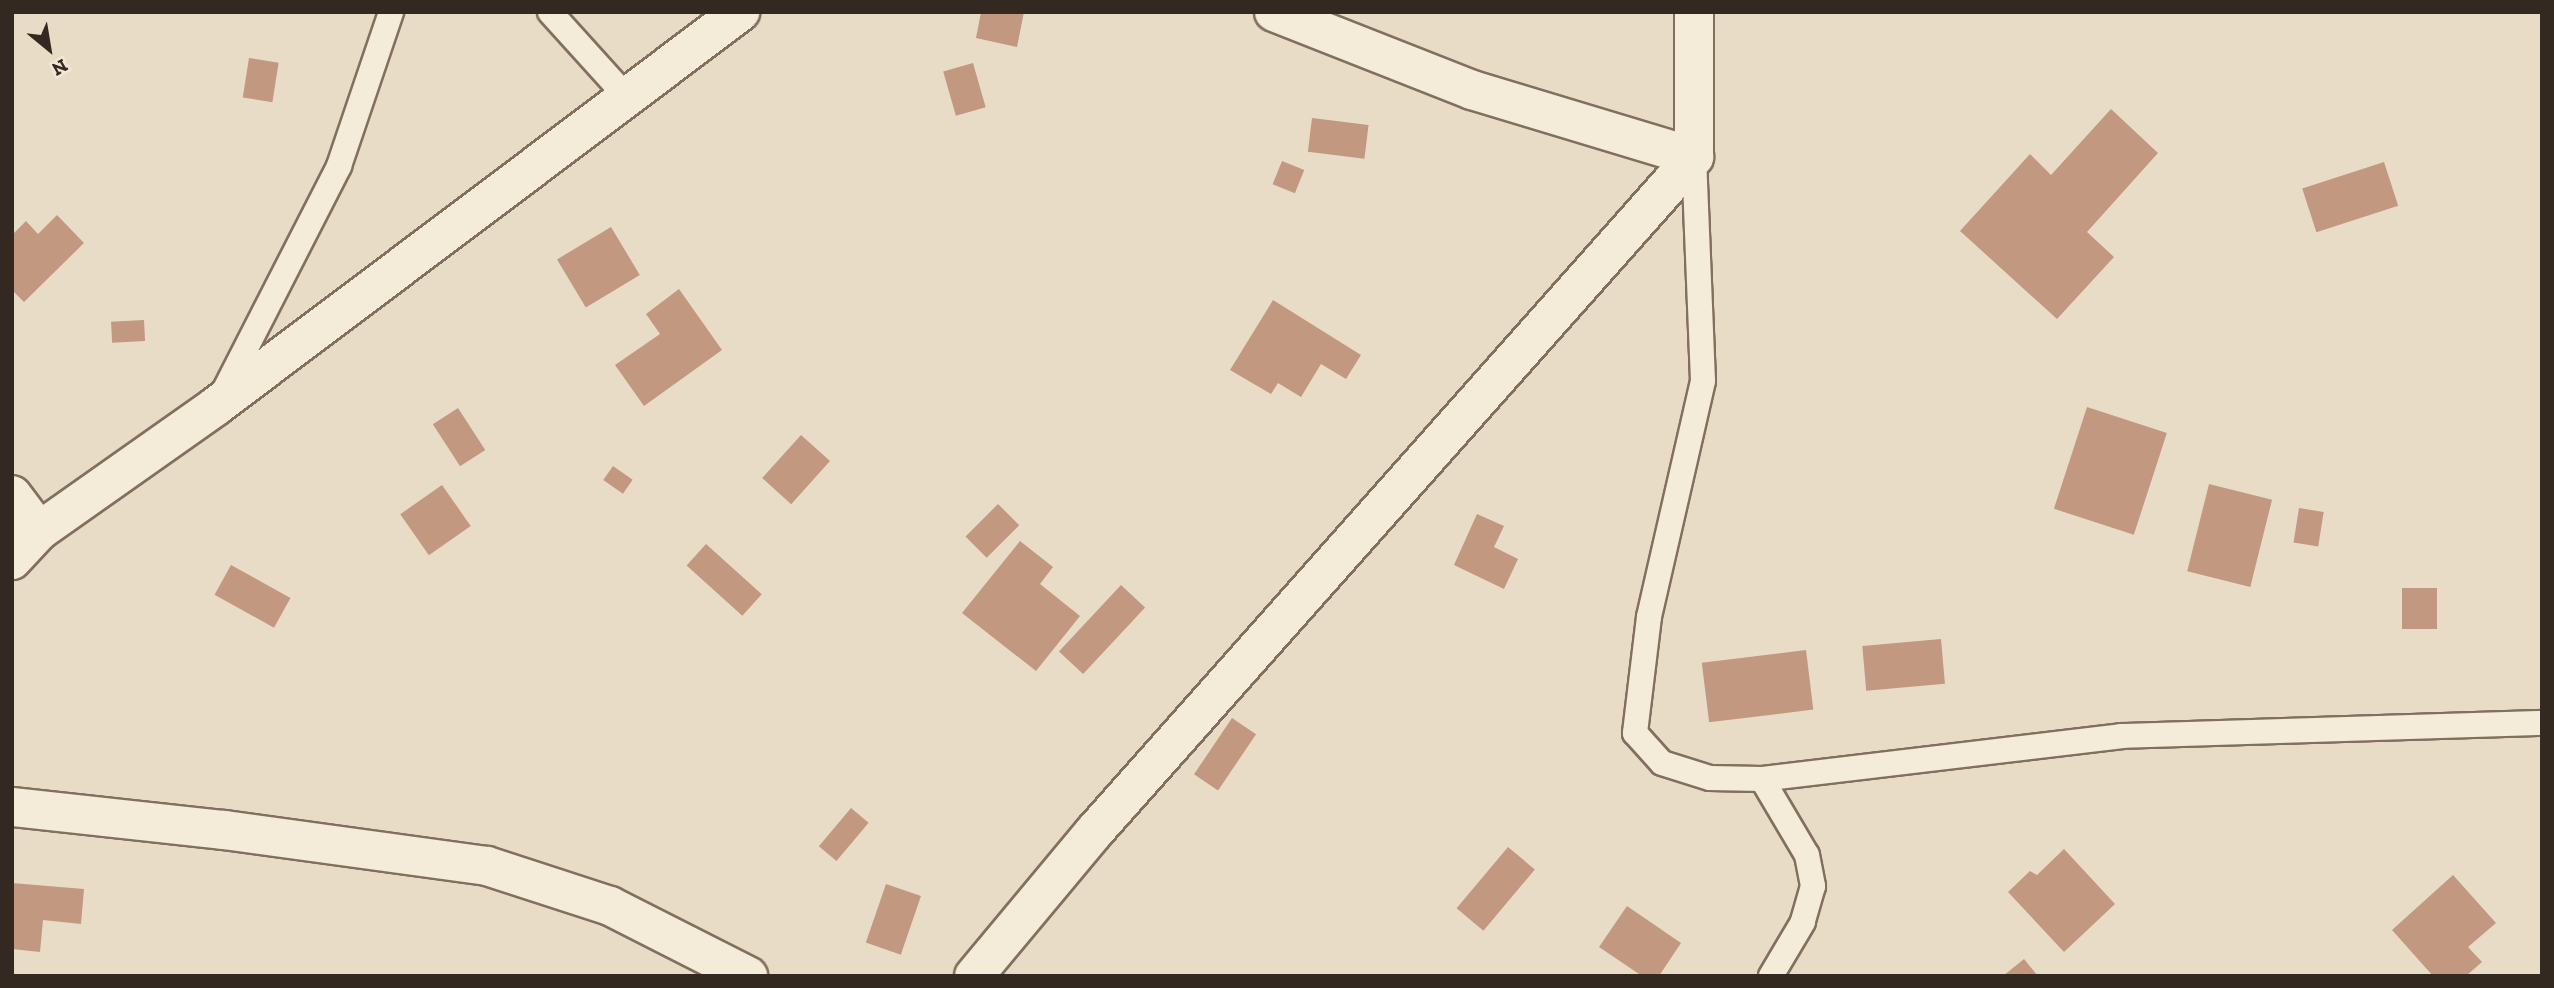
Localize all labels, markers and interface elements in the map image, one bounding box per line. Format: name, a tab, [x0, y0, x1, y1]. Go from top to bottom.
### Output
north arrow	[14, 14, 84, 84]
text: N	[48, 54, 72, 81]

